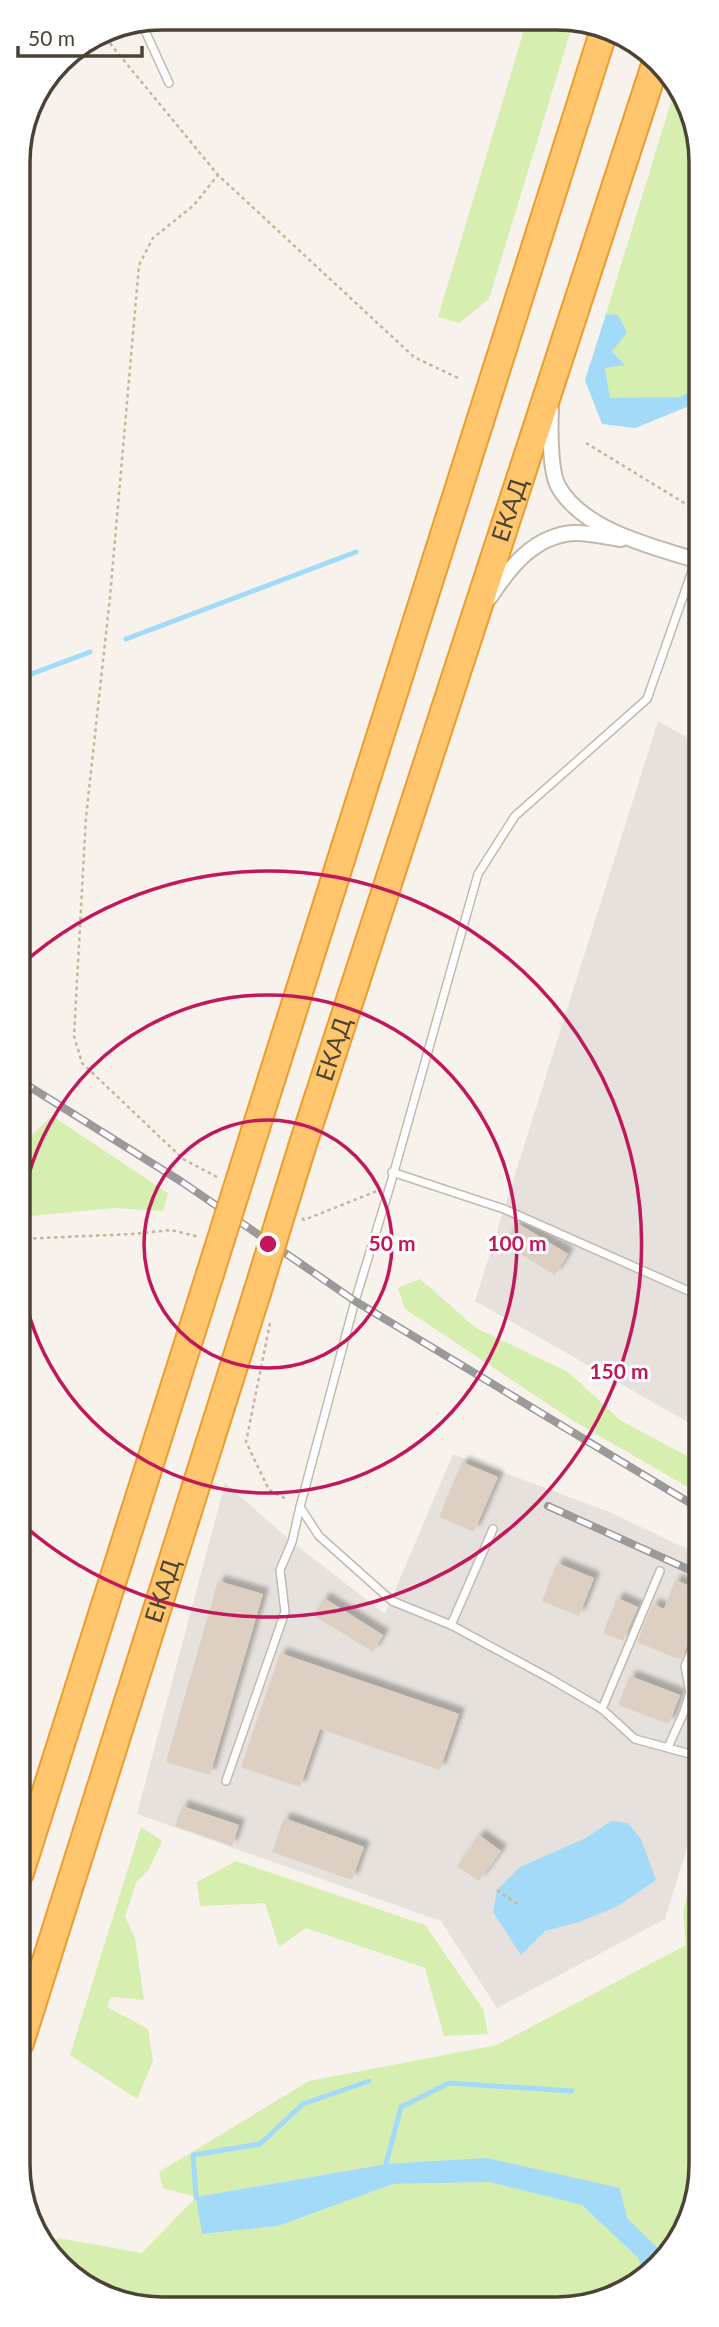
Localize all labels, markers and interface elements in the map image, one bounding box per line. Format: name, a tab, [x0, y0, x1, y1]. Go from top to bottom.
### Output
scale bar	[18, 14, 142, 58]
text: 50 m	[28, 25, 75, 50]
street label: ЕКАД	[484, 474, 532, 545]
street label: ЕКАД	[309, 1013, 356, 1084]
text: 50 m	[368, 1230, 416, 1255]
text: 100 m	[487, 1230, 547, 1255]
centre of rings	[256, 1232, 280, 1256]
text: 150 m	[589, 1358, 649, 1383]
street label: ЕКАД	[138, 1555, 185, 1626]

